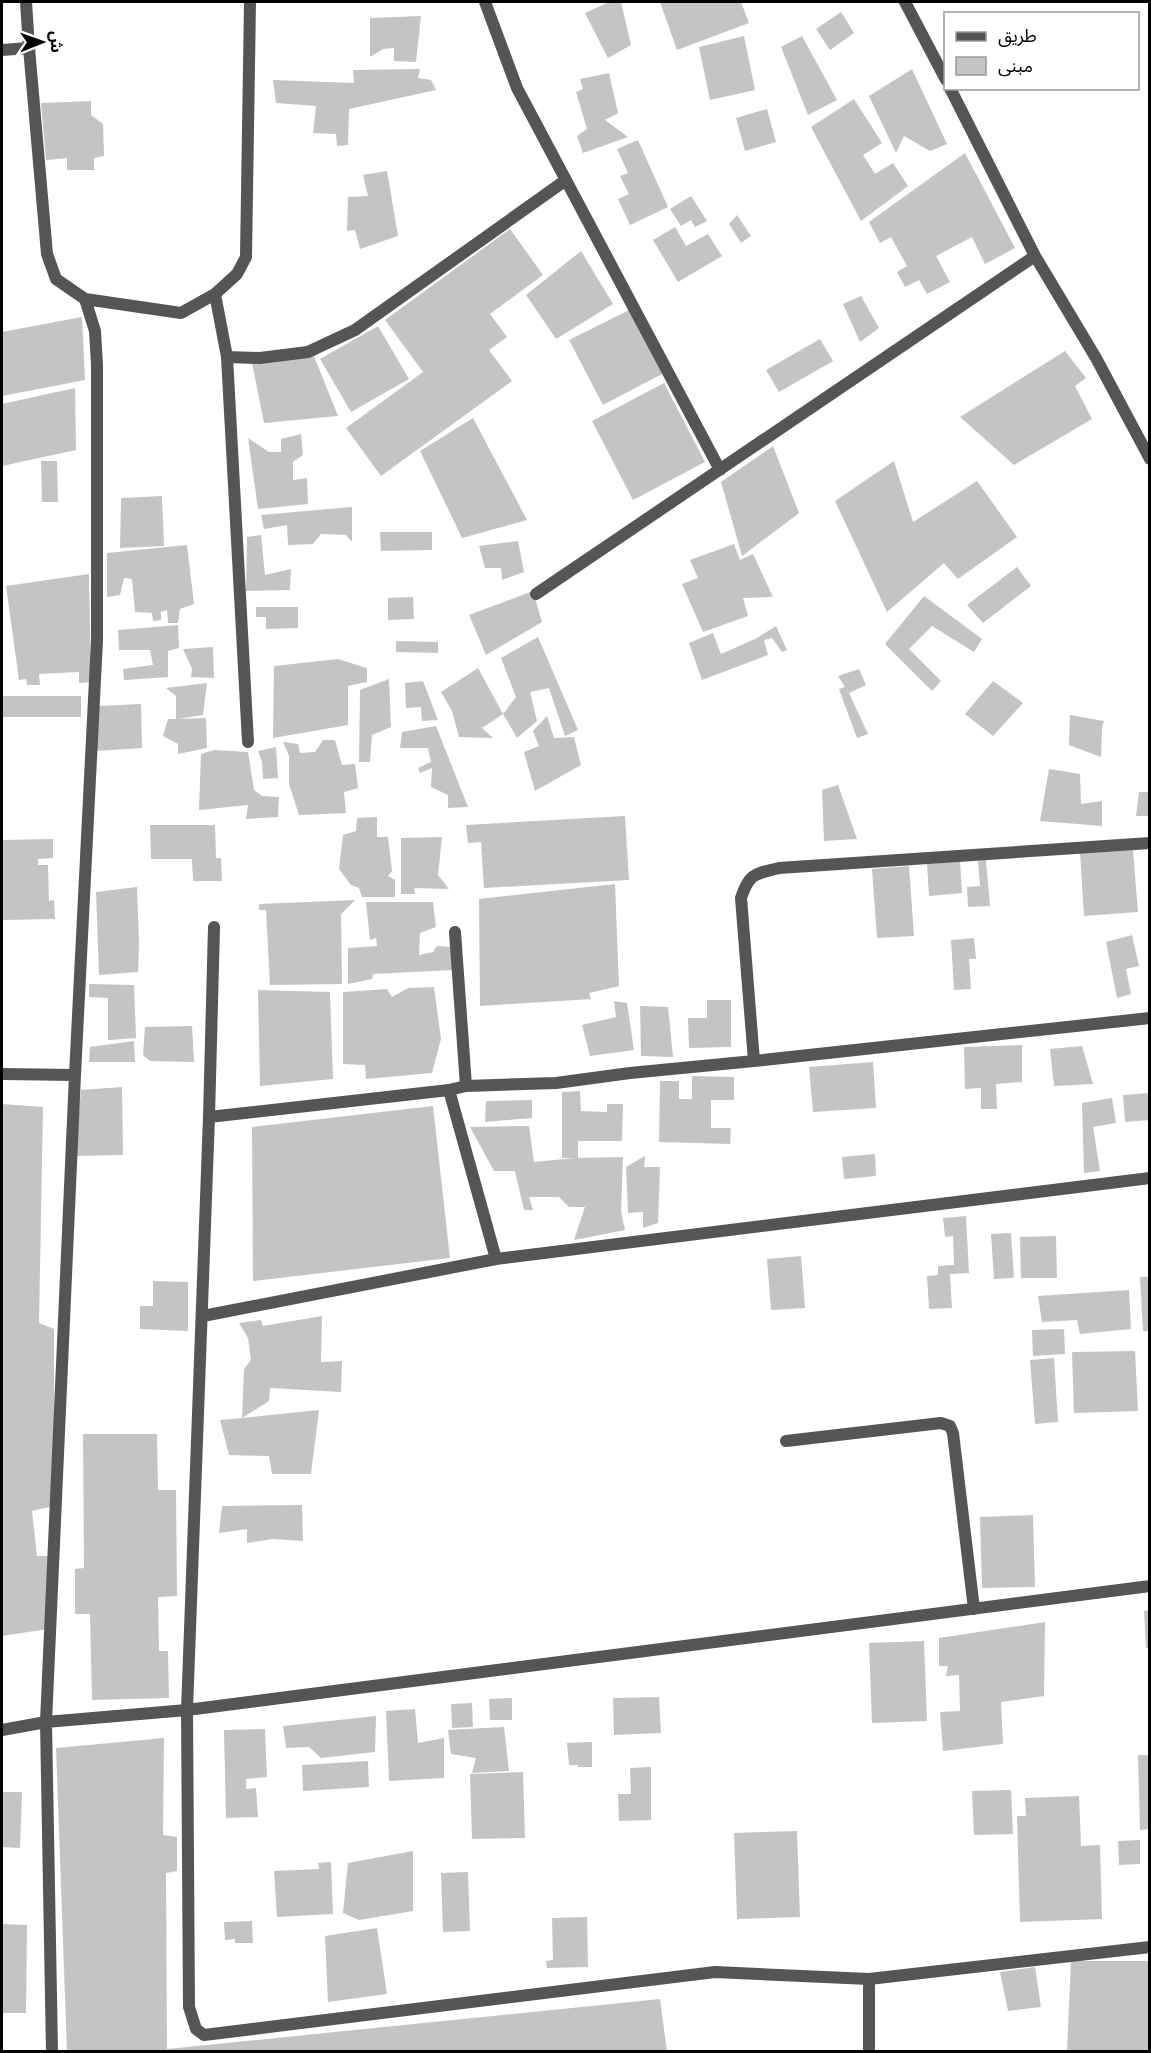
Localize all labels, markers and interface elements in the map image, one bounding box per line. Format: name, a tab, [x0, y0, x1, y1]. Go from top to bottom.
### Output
north arrow	[12, 12, 72, 72]
legend	[944, 12, 1139, 90]
text: طريق	[998, 24, 1037, 47]
text: ش	[47, 31, 67, 53]
text: مبنى	[998, 54, 1033, 77]

